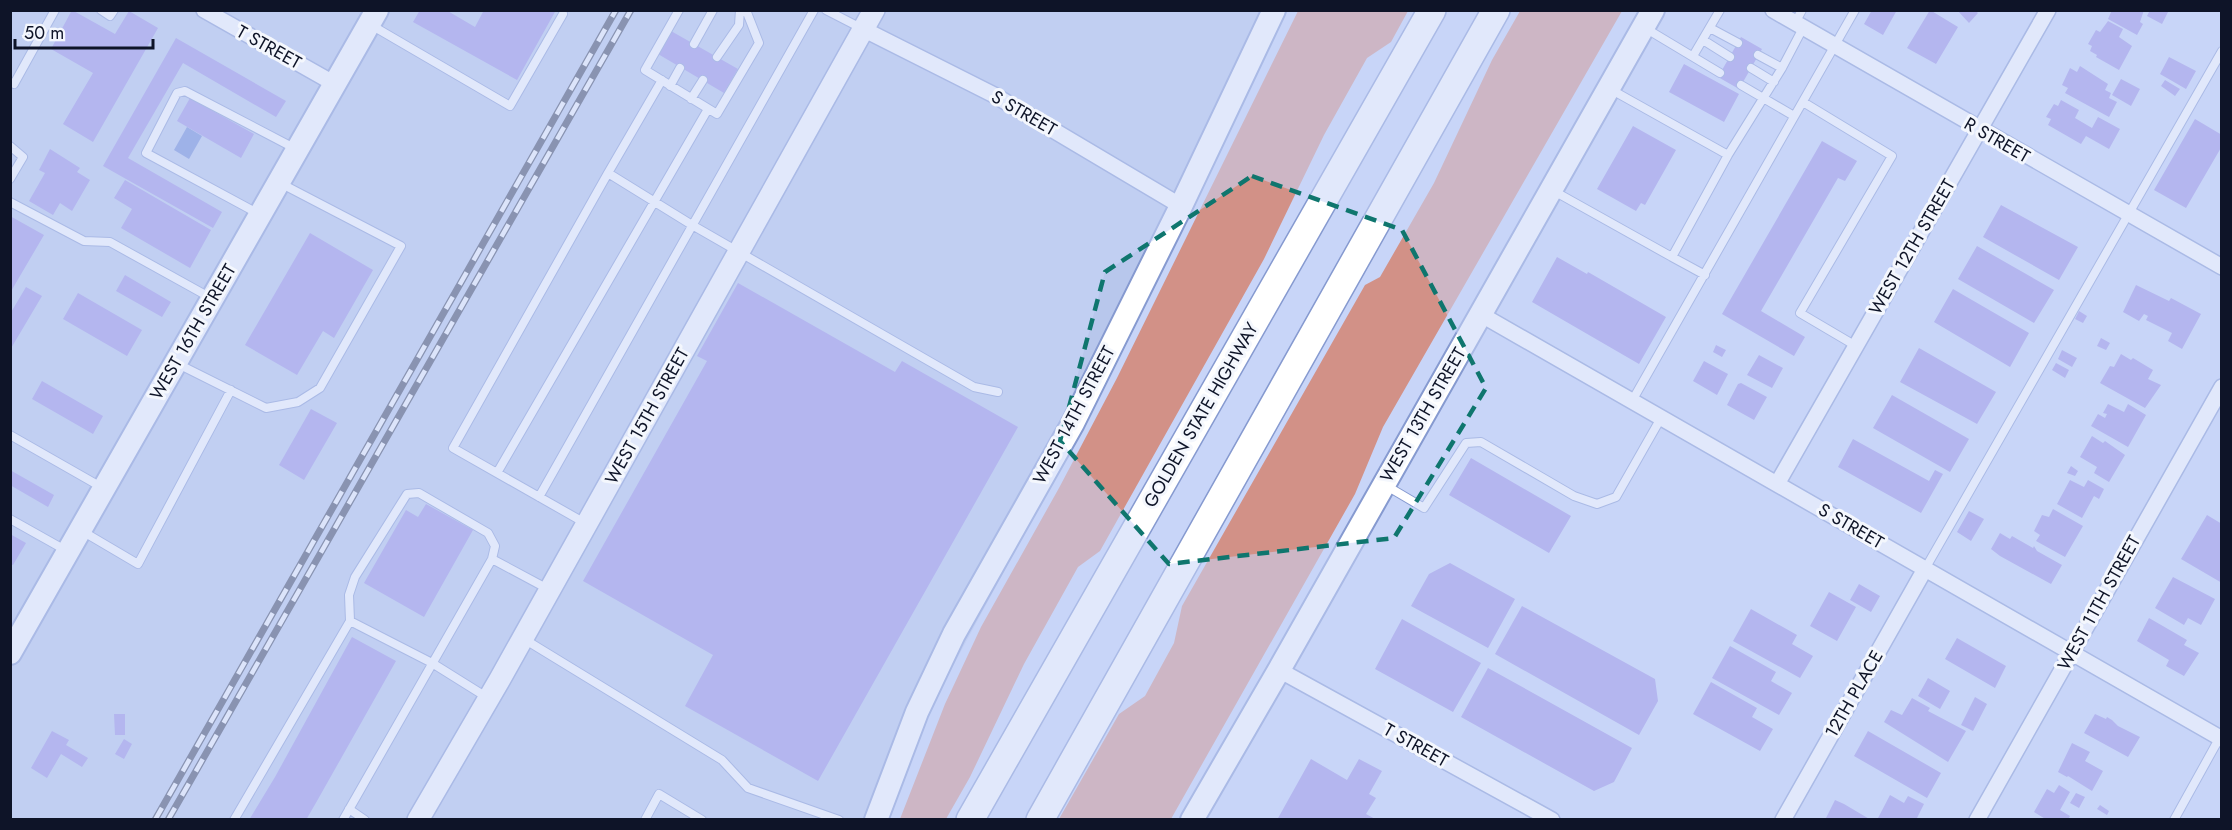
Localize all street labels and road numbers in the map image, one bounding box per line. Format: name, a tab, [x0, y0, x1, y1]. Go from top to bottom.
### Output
street label: T STREET	[232, 19, 307, 76]
street label: S STREET	[986, 84, 1062, 143]
street label: R STREET	[1959, 111, 2035, 170]
street label: WEST 12TH STREET	[1863, 174, 1962, 320]
street label: WEST 16TH STREET	[144, 259, 243, 405]
street label: GOLDEN STATE HIGHWAY	[1137, 317, 1265, 512]
street label: WEST 14TH STREET	[1027, 341, 1122, 489]
street label: WEST 15TH STREET	[599, 342, 696, 489]
street label: WEST 13TH STREET	[1374, 342, 1473, 487]
street label: S STREET	[1813, 497, 1889, 556]
street label: WEST 11TH STREET	[2051, 530, 2147, 675]
street label: 12TH PLACE	[1818, 645, 1890, 743]
street label: T STREET	[1379, 717, 1454, 774]

